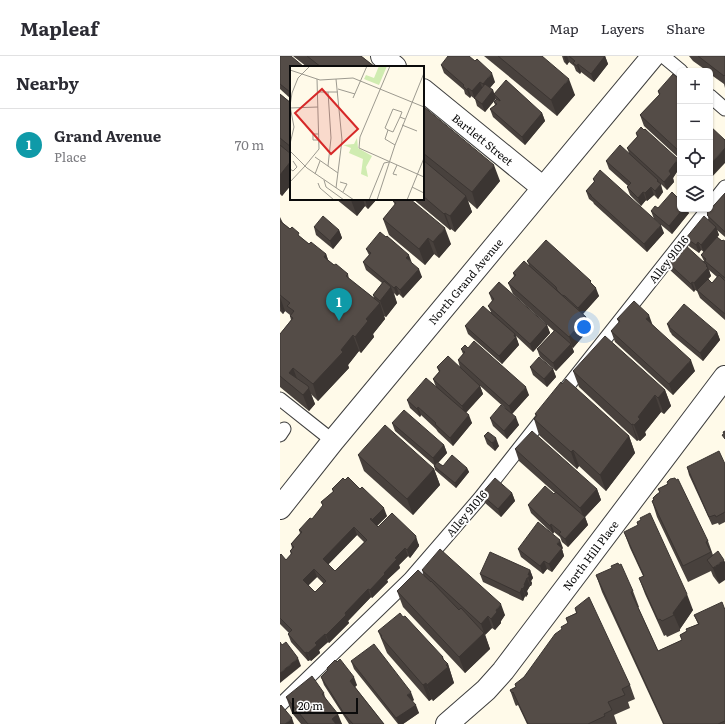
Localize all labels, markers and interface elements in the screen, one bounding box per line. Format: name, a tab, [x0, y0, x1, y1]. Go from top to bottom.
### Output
text: Mapleaf	[20, 14, 98, 42]
text: Map	[549, 18, 579, 38]
text: Layers	[601, 18, 644, 38]
text: Share	[666, 18, 705, 38]
inset map	[290, 66, 424, 200]
map controls	[677, 68, 713, 212]
button: +	[677, 68, 713, 104]
text: Nearby	[16, 70, 79, 95]
button: −	[677, 104, 713, 140]
street label: Bartlett Street	[449, 109, 517, 169]
text: Grand Avenue	[54, 124, 161, 147]
text: 1	[26, 135, 32, 154]
text: 70 m	[235, 135, 264, 154]
button: locate	[677, 140, 713, 176]
text: Place	[54, 147, 86, 166]
button: layers	[677, 176, 713, 212]
street label: Alley 91016	[644, 232, 692, 286]
street label: North Grand Avenue	[424, 234, 506, 328]
pin: 1	[326, 288, 352, 321]
your location	[574, 317, 594, 337]
street label: Alley 91016	[442, 486, 490, 540]
street label: North Hill Place	[558, 516, 622, 593]
scale bar	[292, 696, 358, 715]
text: 20 m	[298, 697, 323, 713]

